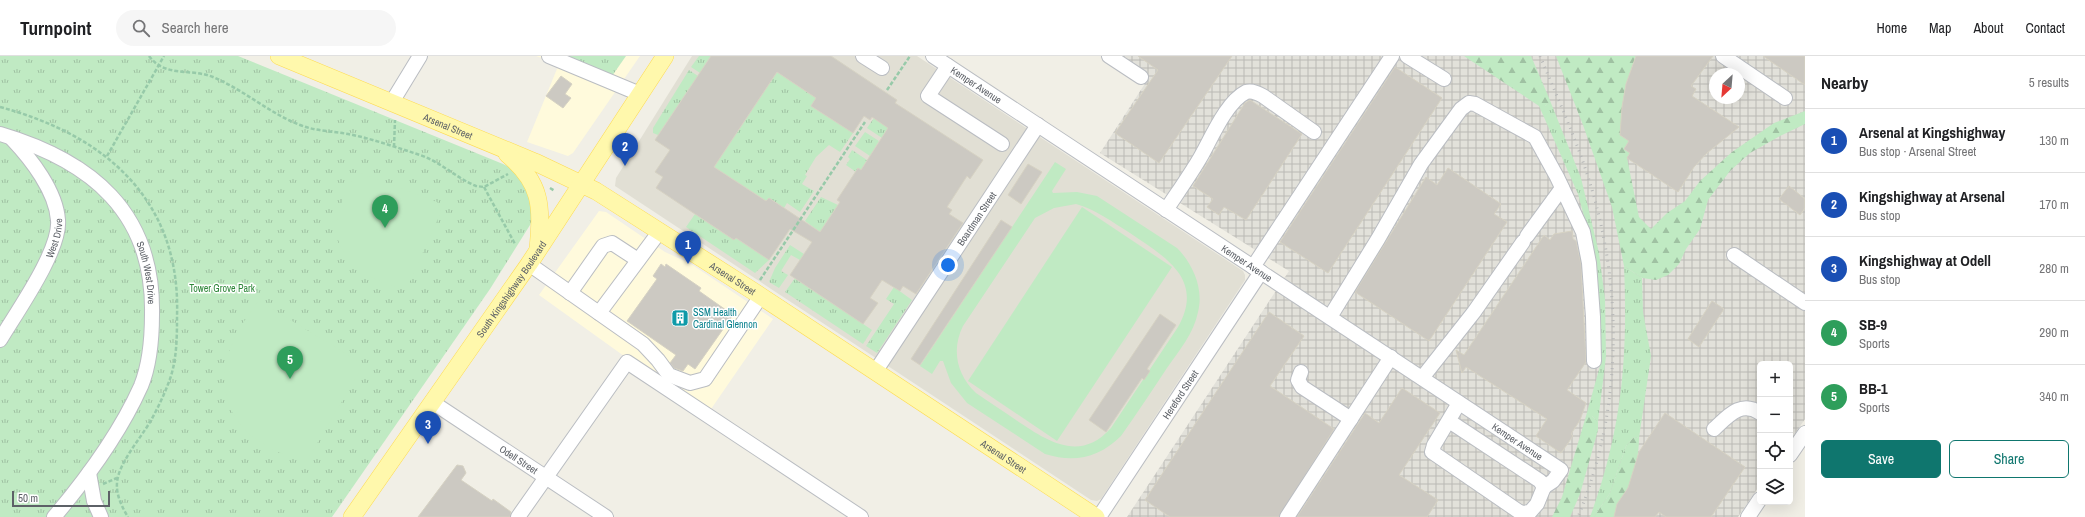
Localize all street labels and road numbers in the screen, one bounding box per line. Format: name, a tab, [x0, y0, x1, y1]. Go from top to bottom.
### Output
street label: Kemper Avenue	[949, 63, 1005, 106]
street label: Arsenal Street	[421, 110, 475, 142]
street label: Boardman Street	[954, 188, 999, 248]
street label: West Drive	[42, 218, 65, 260]
street label: South Kingshighway Boulevard	[473, 238, 549, 340]
street label: South West Drive	[134, 239, 159, 305]
street label: Kemper Avenue	[1219, 241, 1275, 285]
street label: Arsenal Street	[707, 258, 759, 298]
street label: Hereford Street	[1159, 367, 1201, 421]
street label: Kemper Avenue	[1490, 420, 1546, 463]
street label: Arsenal Street	[978, 436, 1030, 476]
street label: Odell Street	[497, 442, 541, 477]

